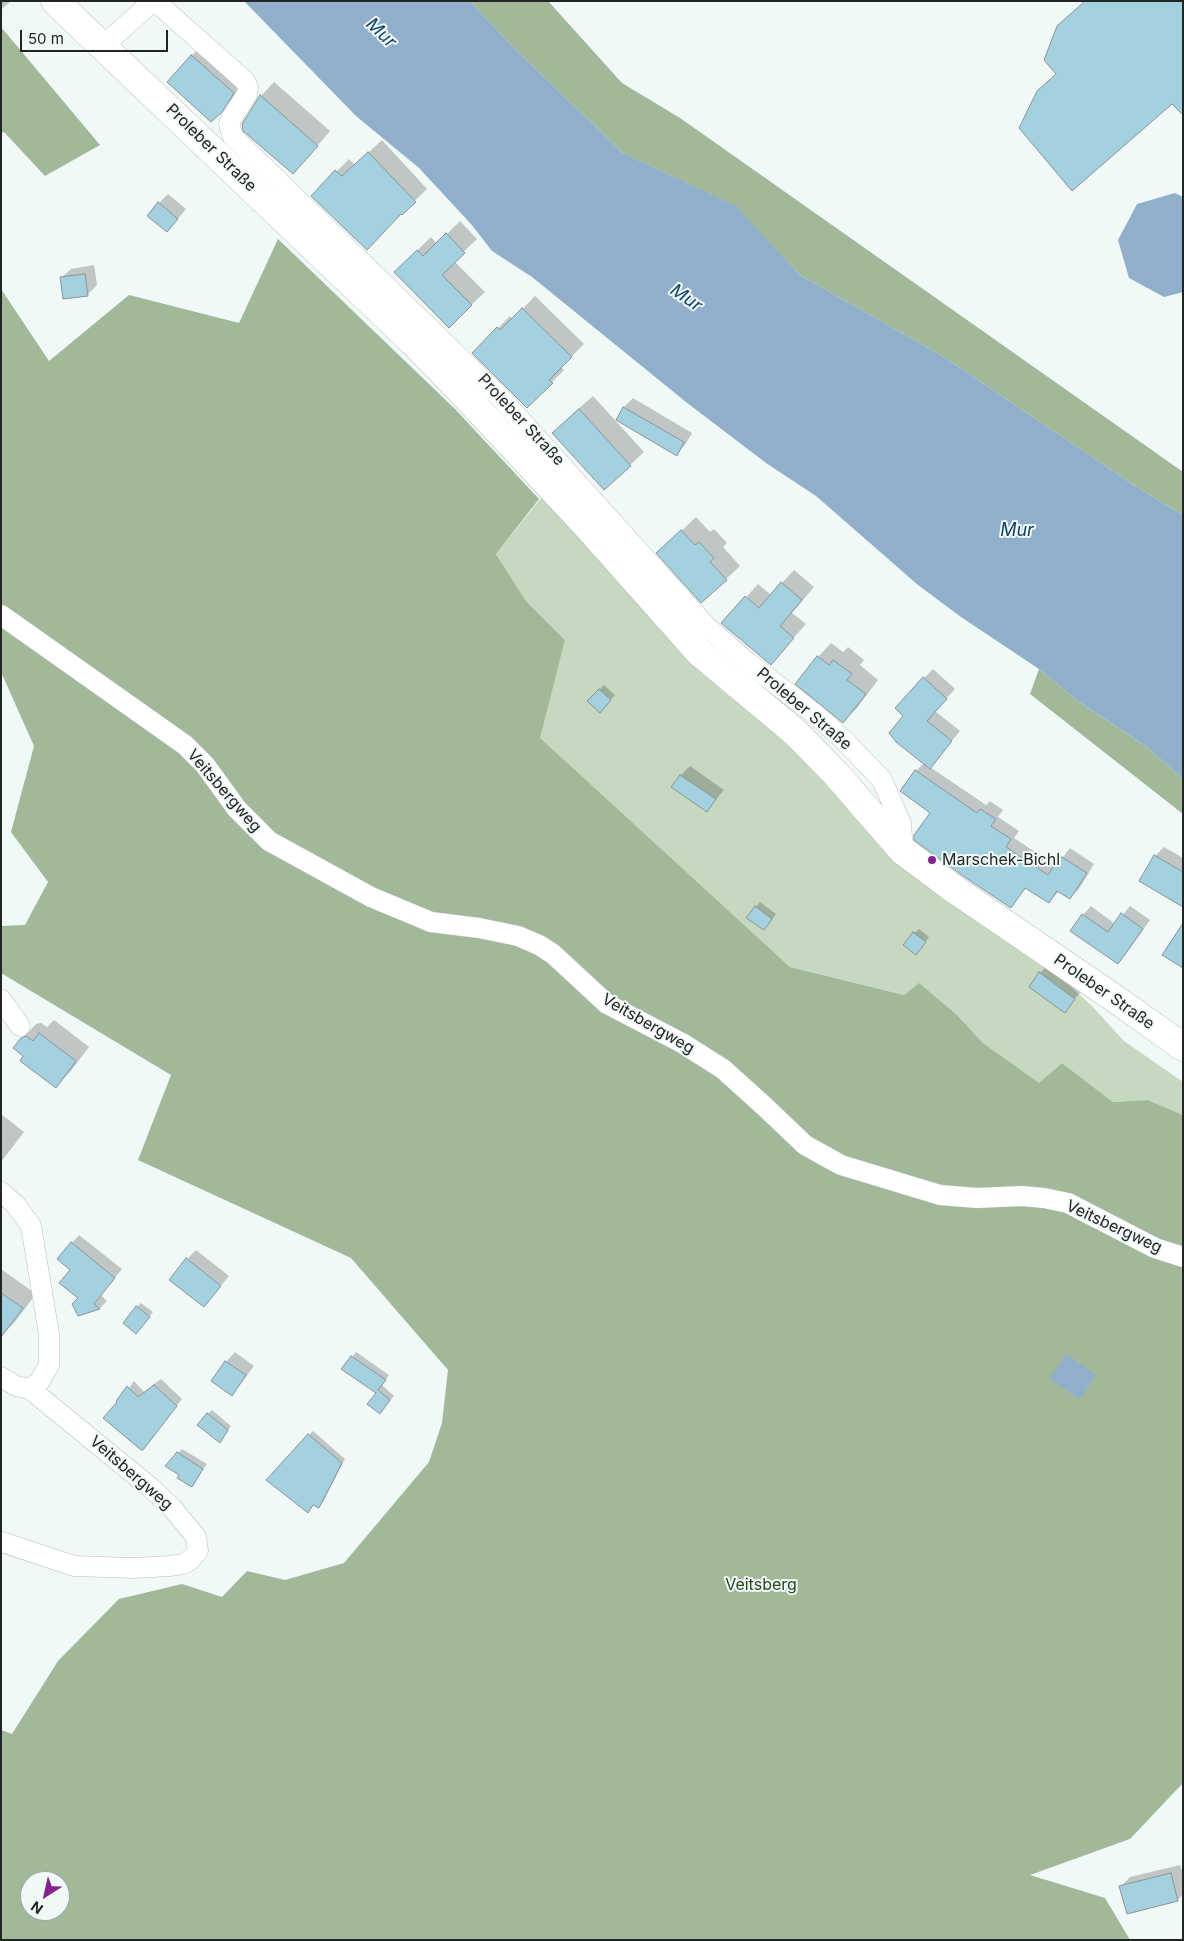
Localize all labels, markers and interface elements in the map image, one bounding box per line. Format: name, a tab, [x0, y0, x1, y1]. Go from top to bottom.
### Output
water label: Mur	[361, 14, 401, 52]
scale bar	[22, 20, 170, 52]
text: 50 m	[28, 29, 64, 48]
street label: Proleber Straße	[162, 100, 260, 196]
water label: Mur	[666, 279, 706, 317]
street label: Proleber Straße	[474, 370, 568, 470]
water label: Mur	[1000, 520, 1034, 542]
street label: Proleber Straße	[753, 664, 855, 754]
street label: Veitsbergweg	[183, 746, 265, 836]
place label: Marschek-Bichl	[942, 850, 1060, 870]
marker: Marschek-Bichl	[926, 854, 938, 866]
street label: Proleber Straße	[1050, 950, 1158, 1034]
street label: Veitsbergweg	[598, 990, 698, 1058]
street label: Veitsbergweg	[1063, 1196, 1165, 1258]
street label: Veitsbergweg	[86, 1432, 176, 1514]
park label: Veitsberg	[725, 1575, 797, 1595]
north arrow	[20, 1871, 70, 1921]
text: N	[27, 1898, 46, 1918]

